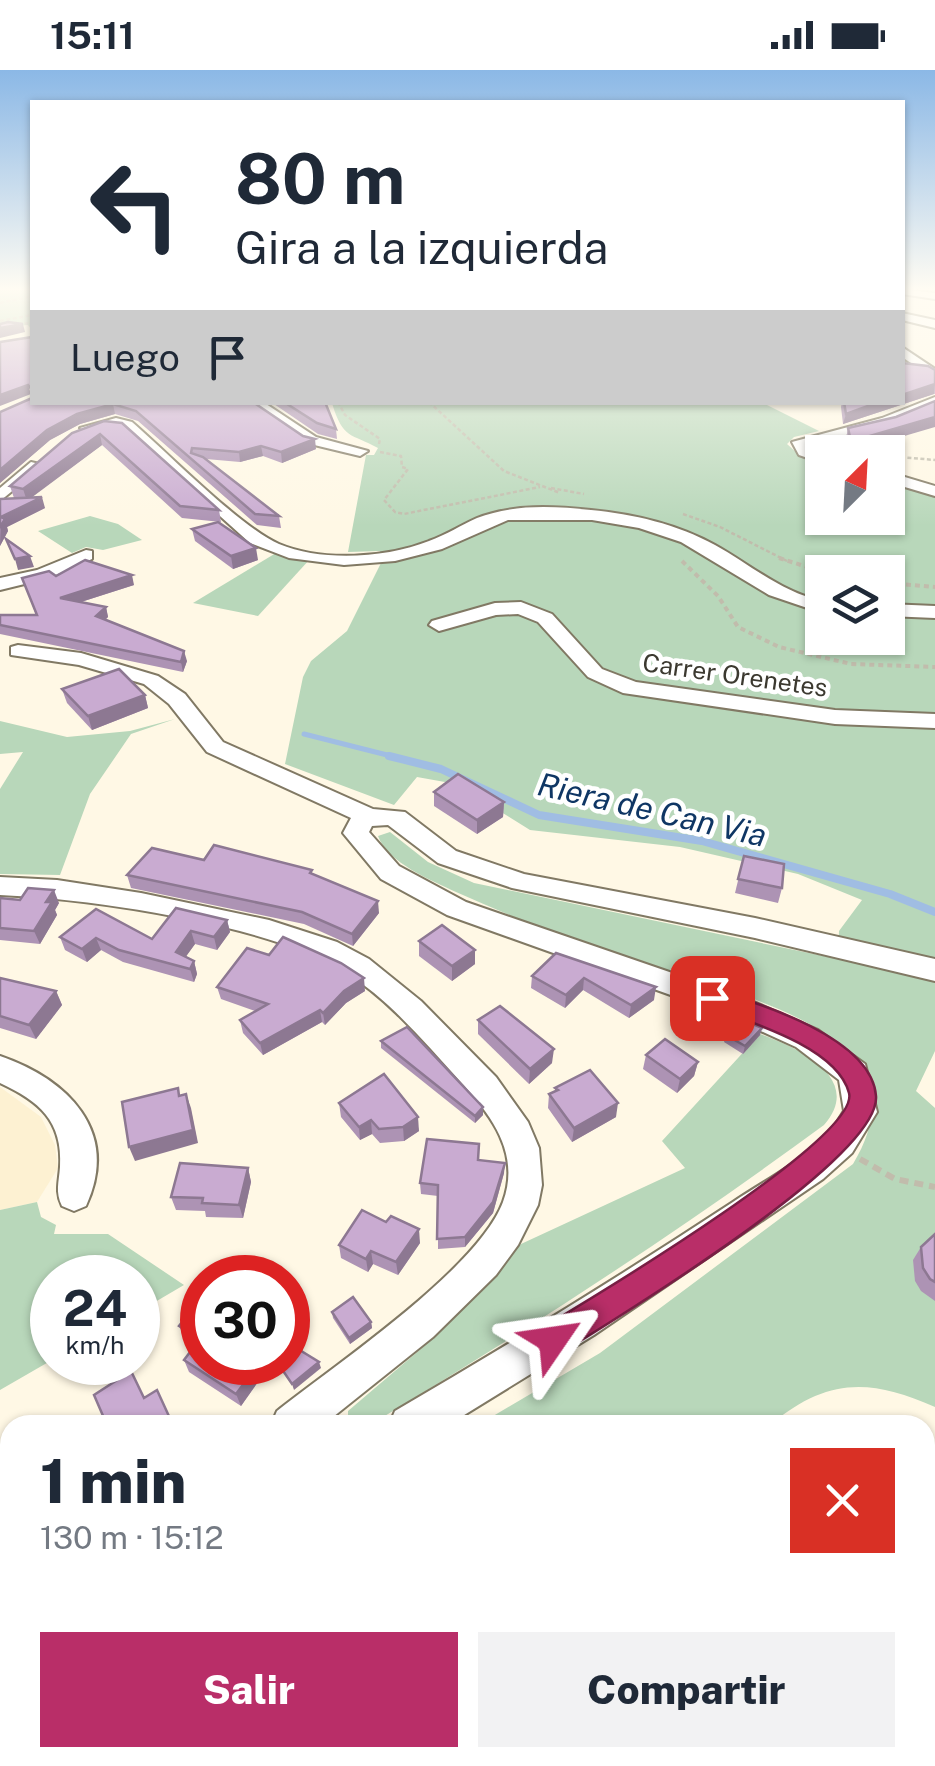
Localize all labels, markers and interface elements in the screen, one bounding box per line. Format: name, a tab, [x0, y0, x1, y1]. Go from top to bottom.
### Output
text: 15:11	[50, 13, 135, 58]
text: 80 m	[235, 137, 405, 220]
icon: left	[70, 140, 200, 270]
text: Gira a la izquierda	[235, 221, 608, 274]
icon: arrive	[200, 330, 255, 385]
text: Luego	[70, 335, 180, 380]
north arrow	[805, 435, 905, 535]
map controls	[805, 435, 905, 655]
button: layers	[805, 555, 905, 655]
street label: Carrer Orenetes	[641, 647, 829, 703]
water label: Riera de Can Via	[534, 765, 770, 854]
pin	[670, 956, 755, 1041]
icon: arrive	[685, 971, 740, 1026]
speed limit sign: 30	[180, 1255, 310, 1385]
text: 24	[63, 1278, 127, 1337]
position arrow	[501, 1288, 605, 1392]
text: km/h	[66, 1330, 124, 1360]
text: 1 min	[40, 1446, 187, 1517]
button: close	[790, 1448, 895, 1553]
text: 130 m · 15:12	[40, 1519, 224, 1556]
button: Salir	[40, 1632, 458, 1747]
button: Compartir	[478, 1632, 895, 1747]

